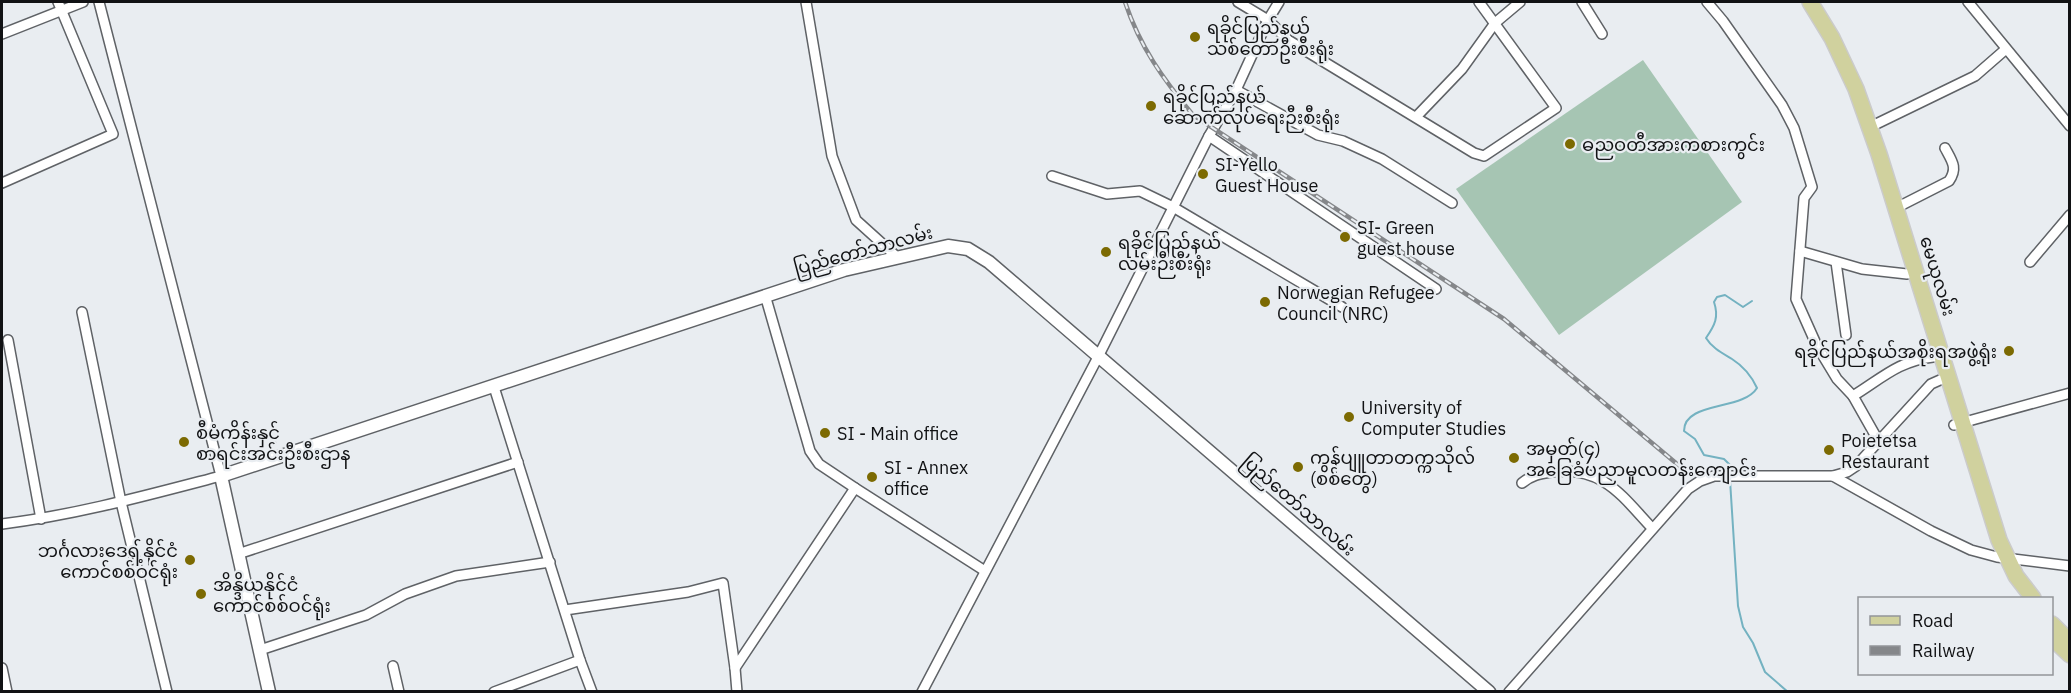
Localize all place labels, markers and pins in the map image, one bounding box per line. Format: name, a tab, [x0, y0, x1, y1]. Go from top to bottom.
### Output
place label: ရခိုင်ပြည်နယ် သစ်တောဦးစီးရုံး	[1207, 14, 1334, 64]
marker: ရခိုင်ပြည်နယ် သစ်တောဦးစီးရုံး	[1188, 30, 1202, 44]
place label: ရခိုင်ပြည်နယ် ဆောက်လုပ်ရေးဉီးစီးရုံး	[1163, 83, 1340, 133]
marker: ရခိုင်ပြည်နယ် ဆောက်လုပ်ရေးဉီးစီးရုံး	[1144, 99, 1158, 113]
place label: ဓညဝတီအားကစားကွင်း	[1582, 131, 1765, 160]
marker: ဓညဝတီအားကစားကွင်း	[1563, 137, 1577, 151]
place label: SI-Yello Guest House	[1215, 153, 1319, 197]
marker: SI-Yello Guest House	[1196, 167, 1210, 181]
place label: SI- Green guest house	[1357, 216, 1455, 260]
place label: ရခိုင်ပြည်နယ် လမ်းဉီးစီးရုံး	[1118, 229, 1221, 279]
marker: SI- Green guest house	[1338, 230, 1352, 244]
marker: ရခိုင်ပြည်နယ် လမ်းဉီးစီးရုံး	[1099, 245, 1113, 259]
place label: Norwegian Refugee Council (NRC)	[1277, 281, 1435, 325]
marker: Norwegian Refugee Council (NRC)	[1258, 295, 1272, 309]
place label: ရခိုင်ပြည်နယ်အစိုးရအဖွဲ့ရုံး	[1794, 338, 1997, 367]
marker: ရခိုင်ပြည်နယ်အစိုးရအဖွဲ့ရုံး	[2002, 344, 2016, 358]
place label: University of Computer Studies	[1361, 396, 1506, 440]
marker: University of Computer Studies	[1342, 410, 1356, 424]
place label: စီမံကိန်းနှင့် စာရင်းအင်းဦးစီးဌာန	[196, 419, 351, 469]
place label: SI - Main office	[837, 422, 958, 445]
marker: SI - Main office	[818, 426, 832, 440]
place label: Poietetsa Restaurant	[1841, 429, 1930, 473]
marker: စီမံကိန်းနှင့် စာရင်းအင်းဦးစီးဌာန	[177, 435, 191, 449]
place label: အမှတ်(၄) အခြေခံပညာမူလတန်းကျောင်း	[1526, 436, 1756, 485]
marker: Poietetsa Restaurant	[1822, 443, 1836, 457]
place label: ကွန်ပျူတာတက္ကသိုလ် (စစ်တွေ)	[1310, 444, 1475, 494]
marker: အမှတ်(၄) အခြေခံပညာမူလတန်းကျောင်း	[1507, 451, 1521, 465]
place label: SI - Annex office	[884, 456, 968, 500]
marker: ကွန်ပျူတာတက္ကသိုလ် (စစ်တွေ)	[1291, 460, 1305, 474]
marker: SI - Annex office	[865, 470, 879, 484]
place label: ဘင်္ဂလားဒေရှ့်နိုင်ငံ ကောင်စစ်ဝင်ရုံး	[38, 537, 178, 587]
marker: ဘင်္ဂလားဒေရှ့်နိုင်ငံ ကောင်စစ်ဝင်ရုံး	[183, 553, 197, 567]
place label: အိန္ဒိယနိုင်ငံ ကောင်စစ်ဝင်ရုံး	[213, 571, 331, 621]
marker: အိန္ဒိယနိုင်ငံ ကောင်စစ်ဝင်ရုံး	[194, 587, 208, 601]

